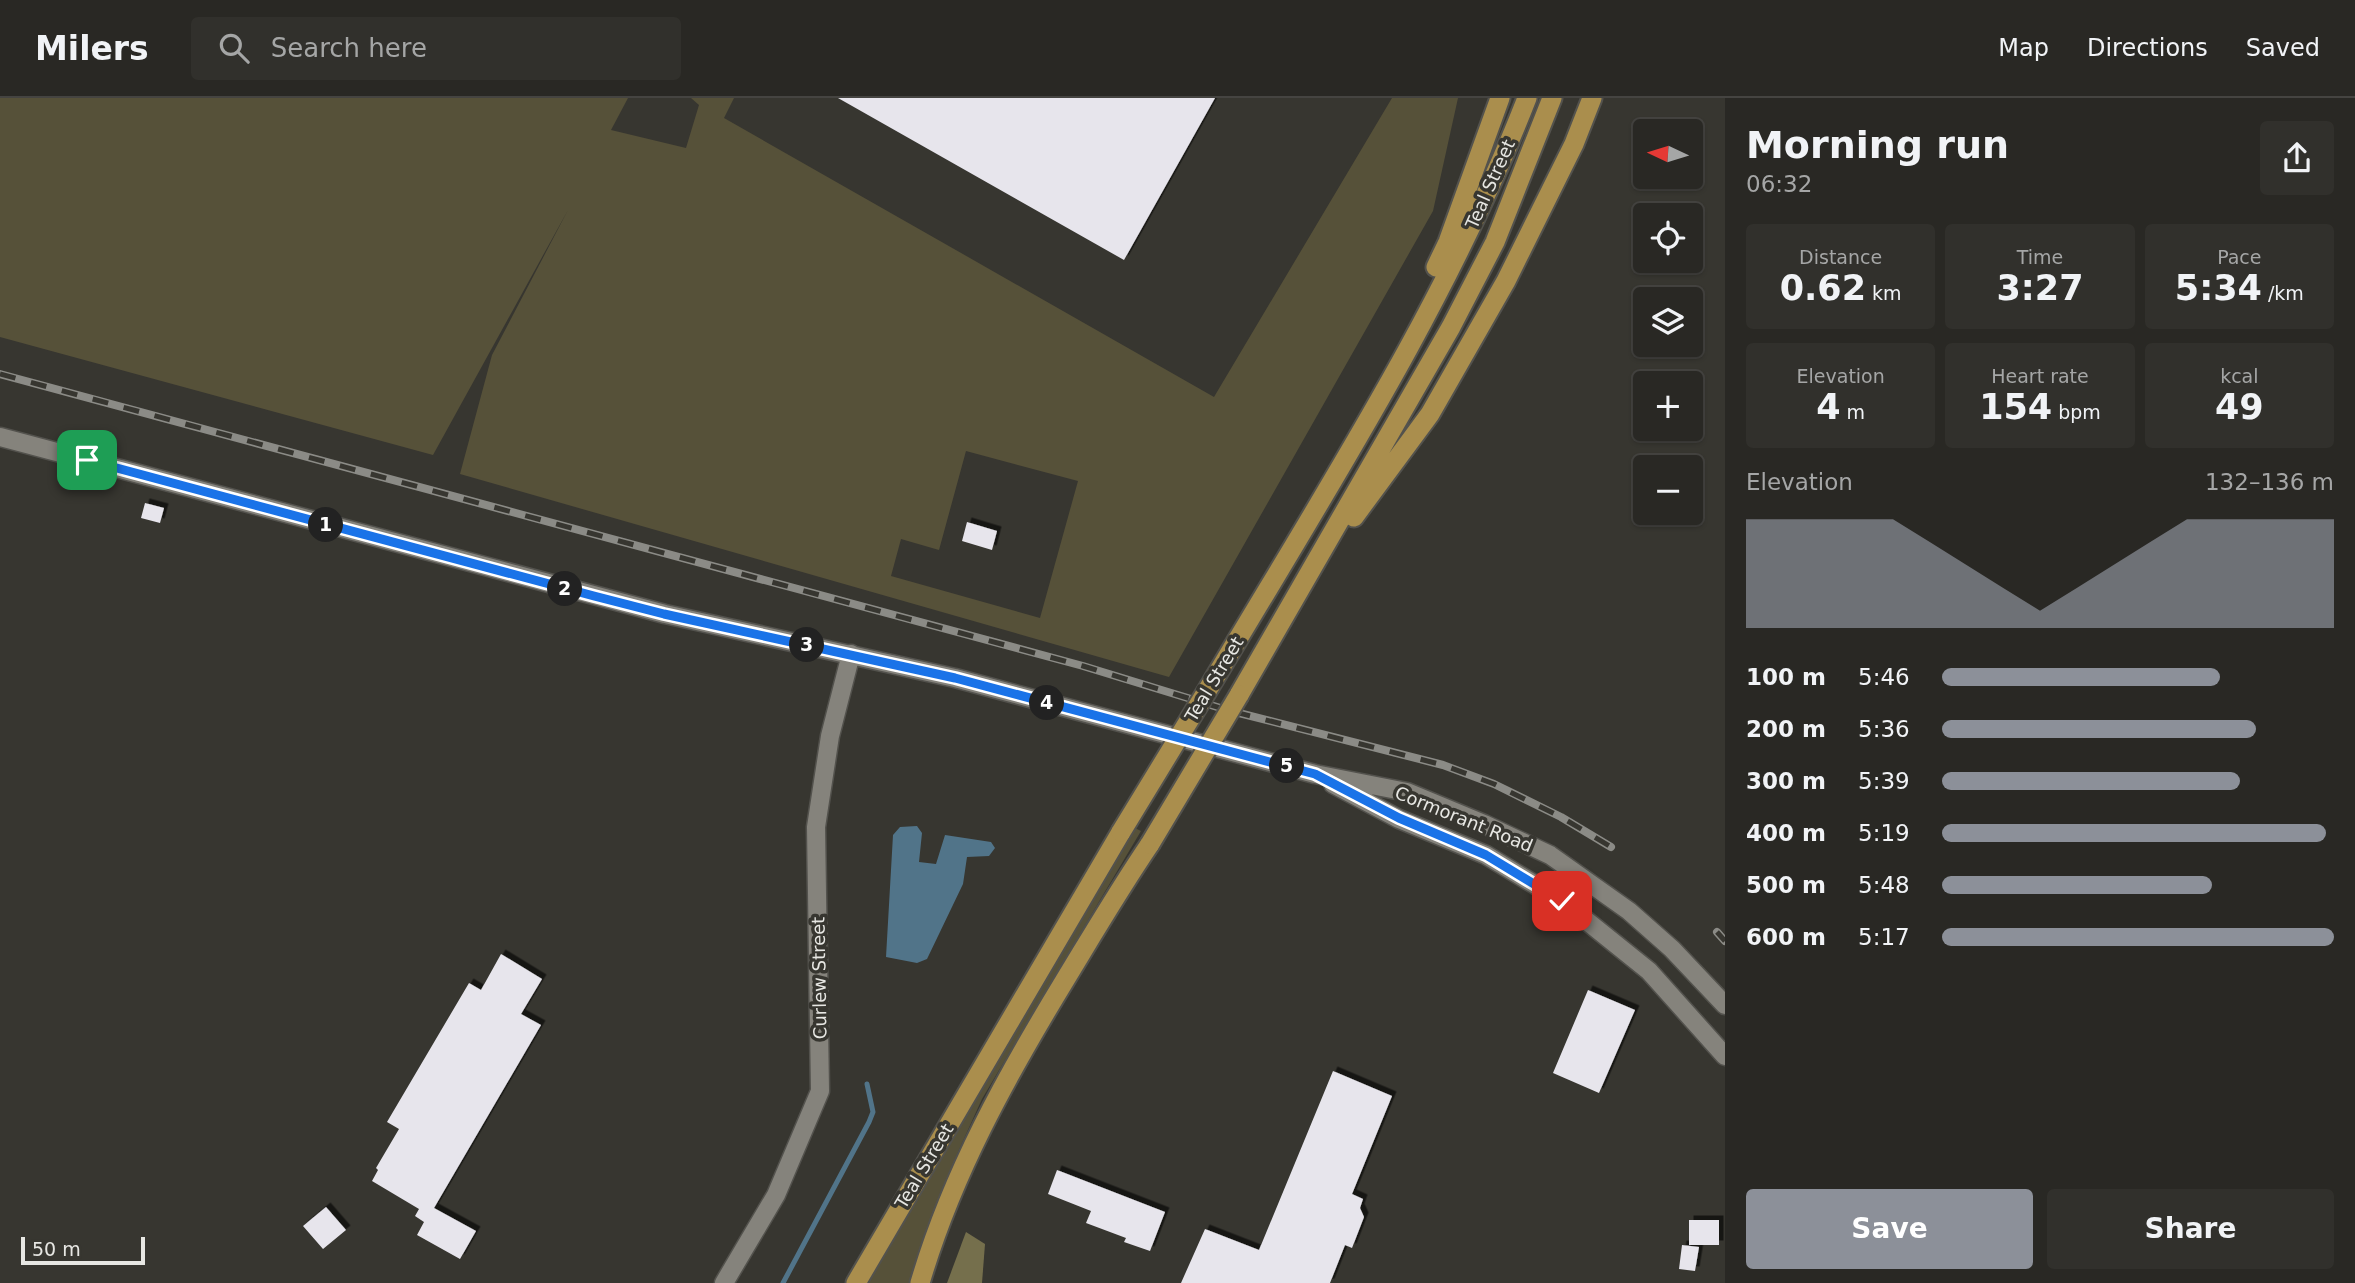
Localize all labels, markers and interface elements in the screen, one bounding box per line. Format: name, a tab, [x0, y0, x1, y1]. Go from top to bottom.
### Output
search box	[191, 17, 681, 80]
text: Milers	[35, 29, 149, 68]
icon: search	[215, 29, 253, 67]
text: Search here	[271, 33, 427, 63]
text: Map	[1998, 34, 2049, 62]
text: Directions	[2087, 34, 2208, 62]
text: Saved	[2246, 34, 2320, 62]
north arrow	[1633, 119, 1703, 189]
map controls	[1633, 119, 1703, 525]
button: share	[2260, 121, 2334, 195]
text: Morning run	[1746, 123, 2009, 167]
street label: Teal Street	[1461, 136, 1519, 233]
text: 06:32	[1746, 171, 1812, 197]
button: locate	[1633, 203, 1703, 273]
text: Distance	[1799, 246, 1882, 268]
text: Time	[2017, 246, 2063, 268]
text: Pace	[2217, 246, 2262, 268]
text: 0.62	[1780, 268, 1866, 308]
text: 3:27	[1996, 268, 2084, 308]
text: 5:34	[2175, 268, 2262, 308]
text: km	[1866, 282, 1902, 304]
text: /km	[2262, 282, 2304, 304]
button: layers	[1633, 287, 1703, 357]
text: Elevation	[1797, 365, 1885, 387]
text: Heart rate	[1991, 365, 2089, 387]
text: kcal	[2220, 365, 2259, 387]
button: +	[1633, 371, 1703, 441]
text: 4	[1816, 387, 1841, 427]
text: 154	[1979, 387, 2052, 427]
text: 49	[2215, 387, 2264, 427]
text: m	[1841, 401, 1865, 423]
text: bpm	[2052, 401, 2101, 423]
pin	[57, 430, 117, 490]
icon: arrive	[68, 441, 106, 479]
button: −	[1633, 455, 1703, 525]
text: Elevation	[1746, 469, 1853, 495]
text: 132–136 m	[2205, 469, 2334, 495]
pin: 1	[308, 508, 344, 542]
text: 1	[319, 513, 332, 535]
pin: 2	[548, 572, 582, 606]
text: 2	[558, 577, 571, 599]
pin: 3	[790, 628, 824, 662]
text: 3	[800, 633, 813, 655]
street label: Teal Street	[1180, 633, 1248, 726]
text: 100 m	[1746, 664, 1826, 690]
text: 5:46	[1858, 664, 1910, 690]
pin: 4	[1030, 686, 1064, 720]
text: 4	[1040, 691, 1053, 713]
text: 200 m	[1746, 716, 1826, 742]
text: 5:36	[1858, 716, 1910, 742]
pin: 5	[1270, 748, 1304, 784]
text: 5	[1280, 754, 1293, 776]
text: 300 m	[1746, 768, 1826, 794]
text: 5:39	[1858, 768, 1910, 794]
street label: Cormorant Road	[1392, 782, 1536, 856]
text: 400 m	[1746, 820, 1826, 846]
text: 5:19	[1858, 820, 1910, 846]
pin	[1532, 871, 1592, 931]
text: 500 m	[1746, 872, 1826, 898]
text: 5:48	[1858, 872, 1910, 898]
icon: check	[1543, 882, 1581, 920]
street label: Curlew Street	[807, 917, 831, 1039]
text: 600 m	[1746, 924, 1826, 950]
text: 5:17	[1858, 924, 1910, 950]
street label: Teal Street	[890, 1120, 958, 1213]
button: Save	[1746, 1189, 2033, 1269]
button: Share	[2047, 1189, 2334, 1269]
scale bar	[21, 1234, 145, 1266]
text: 50 m	[32, 1238, 81, 1260]

